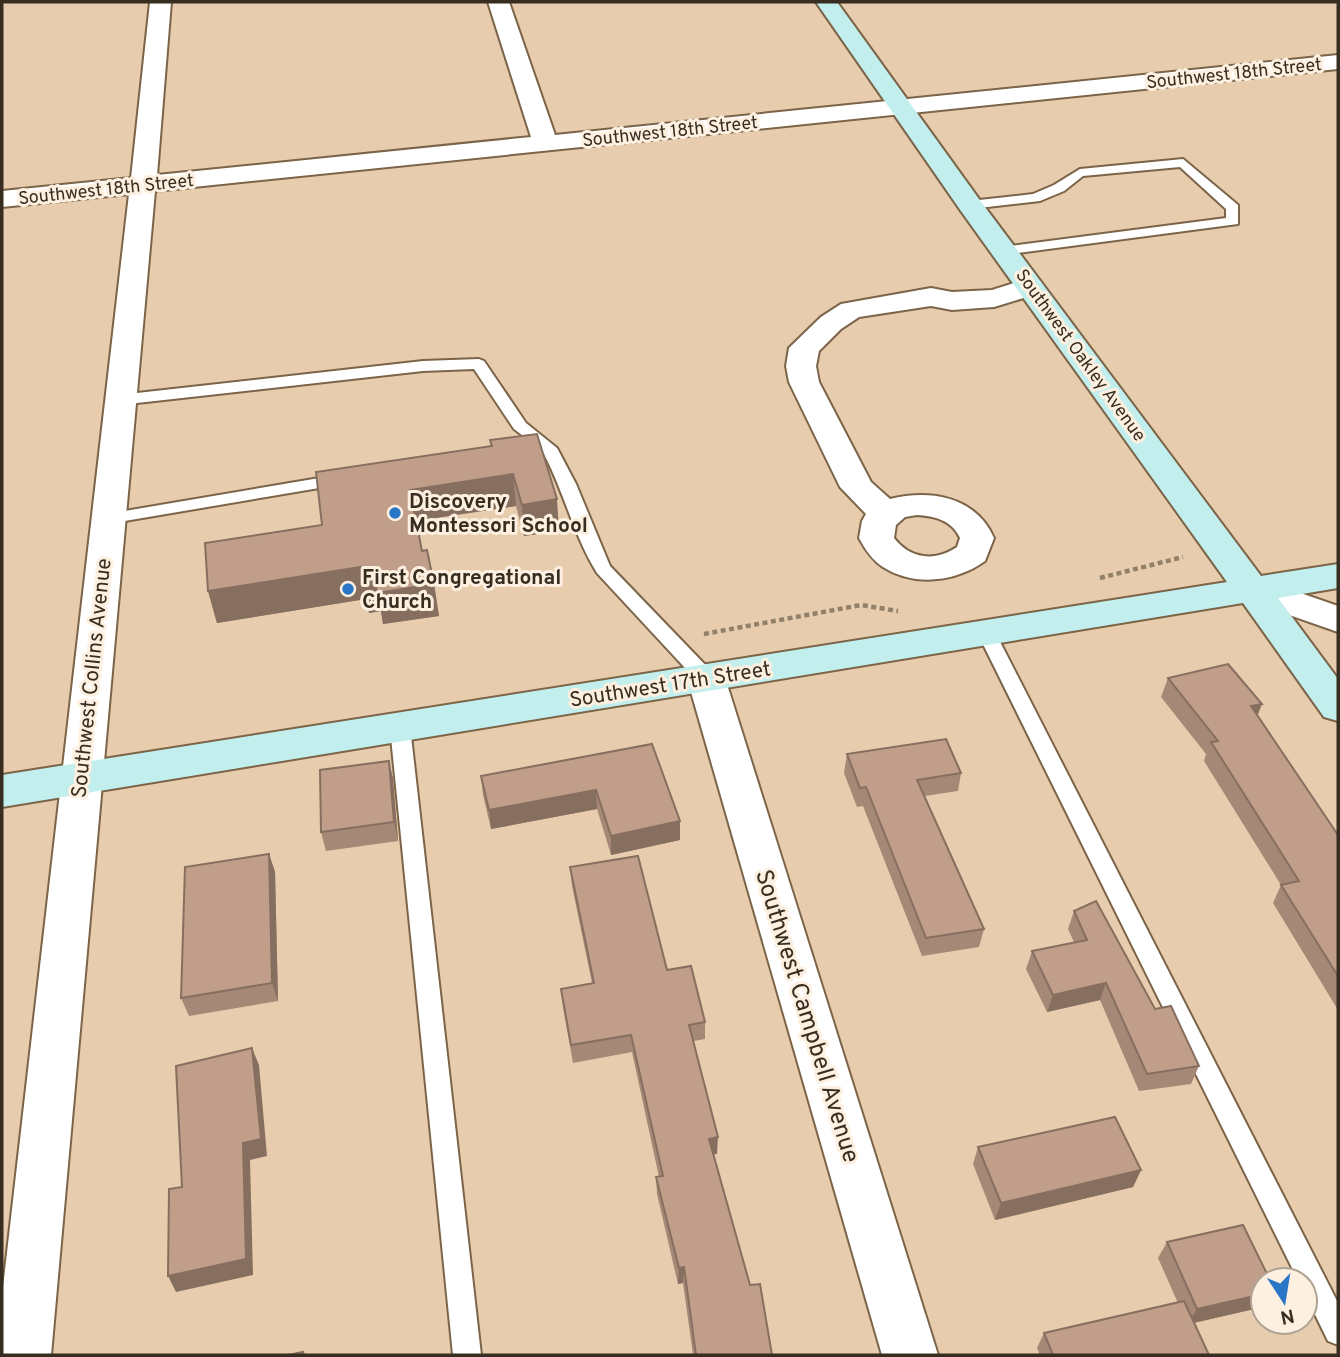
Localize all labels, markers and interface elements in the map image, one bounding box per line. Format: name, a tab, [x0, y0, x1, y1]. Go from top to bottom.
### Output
street label: Southwest 18th Street	[1145, 54, 1323, 95]
street label: Southwest 18th Street	[581, 112, 759, 153]
street label: Southwest 18th Street	[17, 170, 195, 211]
street label: Southwest Oakley Avenue	[1009, 265, 1150, 447]
place label: Discovery Montessori School	[409, 489, 588, 540]
marker: Discovery Montessori School	[387, 505, 403, 521]
street label: Southwest Collins Avenue	[66, 557, 119, 799]
place label: First Congregational Church	[362, 565, 561, 616]
marker: First Congregational Church	[340, 581, 356, 597]
street label: Southwest 17th Street	[568, 656, 773, 715]
street label: Southwest Campbell Avenue	[747, 866, 865, 1167]
north arrow	[1249, 1266, 1319, 1336]
text: N	[1278, 1303, 1296, 1329]

